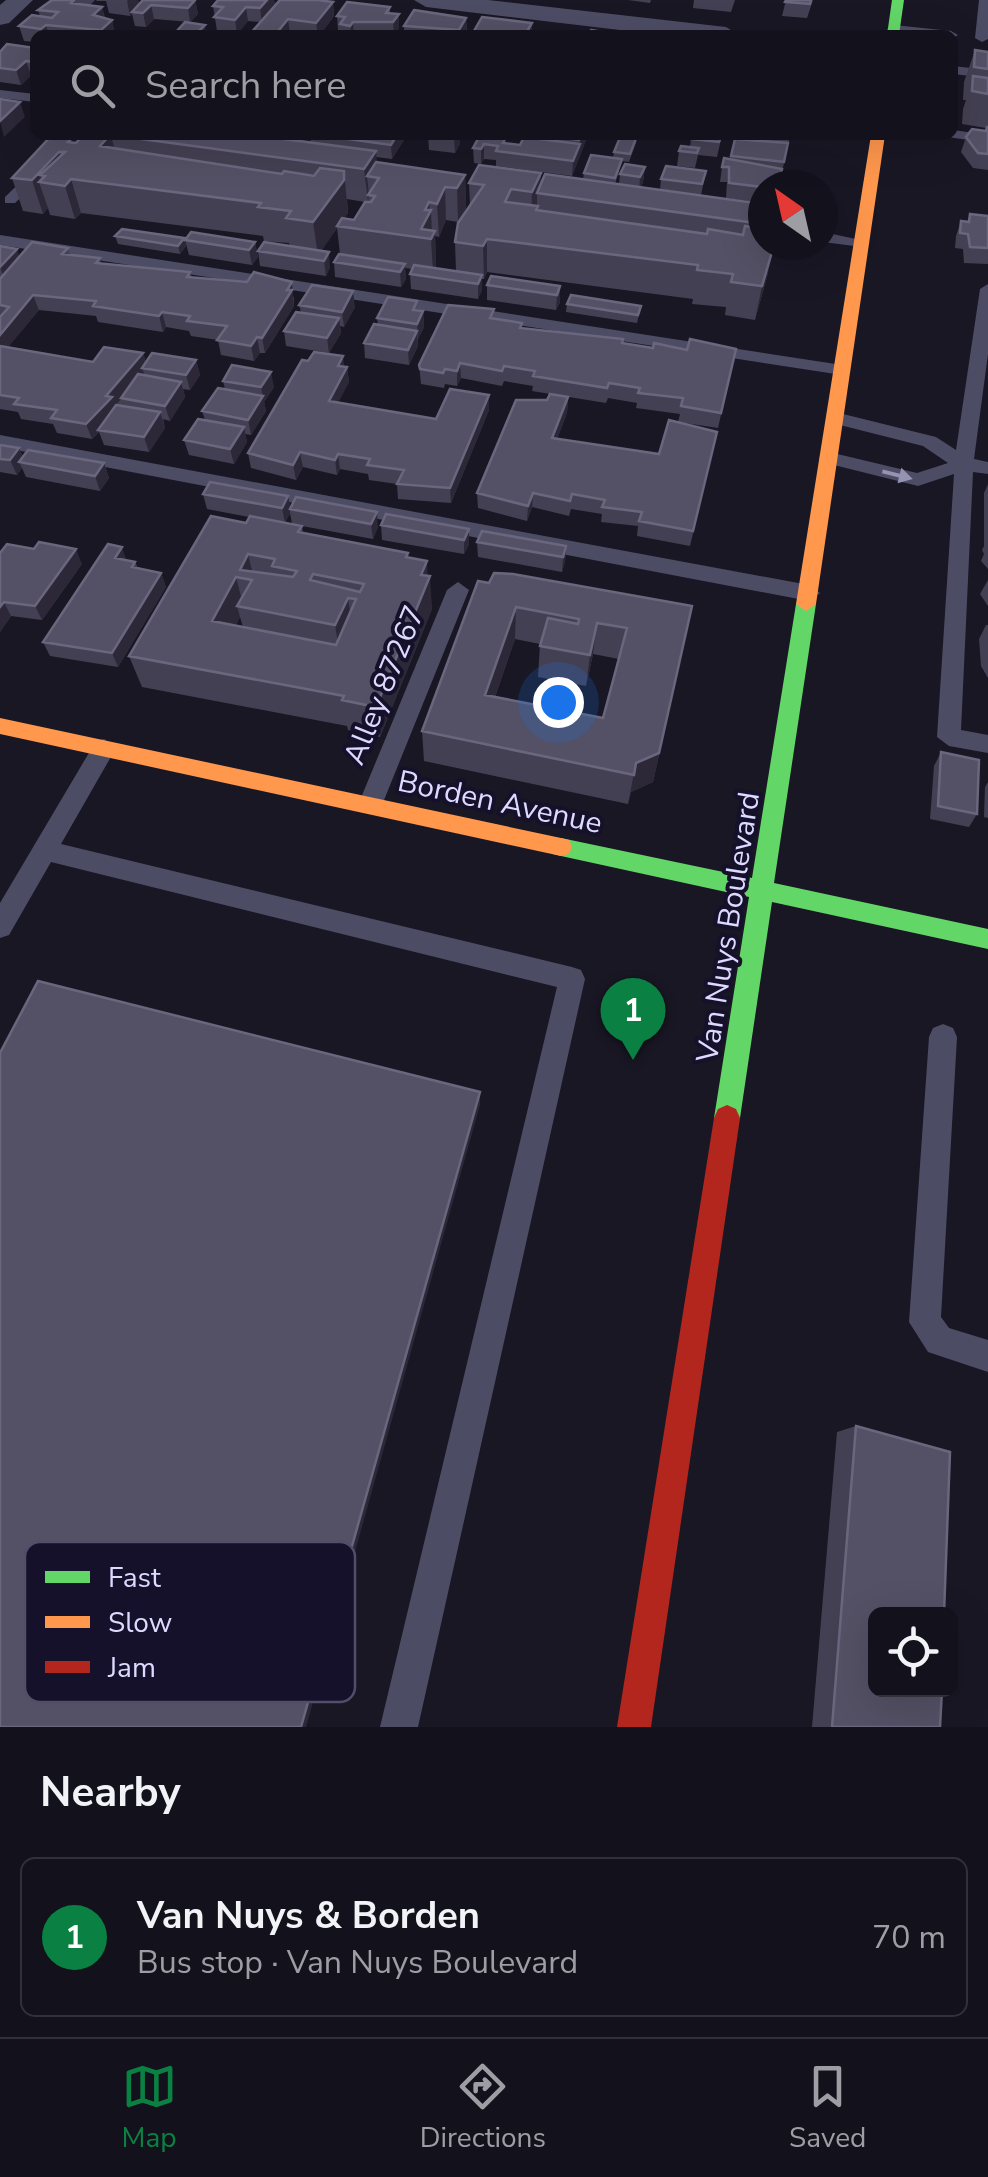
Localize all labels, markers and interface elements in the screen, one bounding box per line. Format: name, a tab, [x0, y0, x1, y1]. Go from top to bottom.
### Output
search box	[30, 30, 958, 140]
icon: search	[65, 58, 120, 113]
text: Search here	[145, 60, 346, 111]
north arrow	[748, 170, 838, 260]
one-way arrow	[882, 468, 913, 483]
street label: Alley 87267	[334, 599, 435, 771]
your location	[533, 677, 584, 728]
street label: Borden Avenue	[394, 761, 606, 844]
street label: Van Nuys Boulevard	[687, 789, 770, 1066]
pin: 1	[600, 978, 666, 1060]
legend	[25, 1542, 355, 1702]
text: Fast	[108, 1559, 161, 1597]
text: Slow	[108, 1604, 172, 1642]
map controls	[868, 1607, 958, 1697]
button: locate	[868, 1607, 958, 1697]
text: Jam	[107, 1649, 156, 1687]
text: Nearby	[40, 1764, 181, 1821]
text: Van Nuys & Borden	[137, 1890, 480, 1941]
text: 1	[65, 1916, 84, 1959]
text: 70 m	[872, 1916, 946, 1959]
text: Bus stop · Van Nuys Boulevard	[137, 1941, 578, 1984]
tab: Map	[122, 2059, 177, 2157]
tab: Directions	[420, 2059, 546, 2157]
tab: Saved	[789, 2059, 866, 2157]

